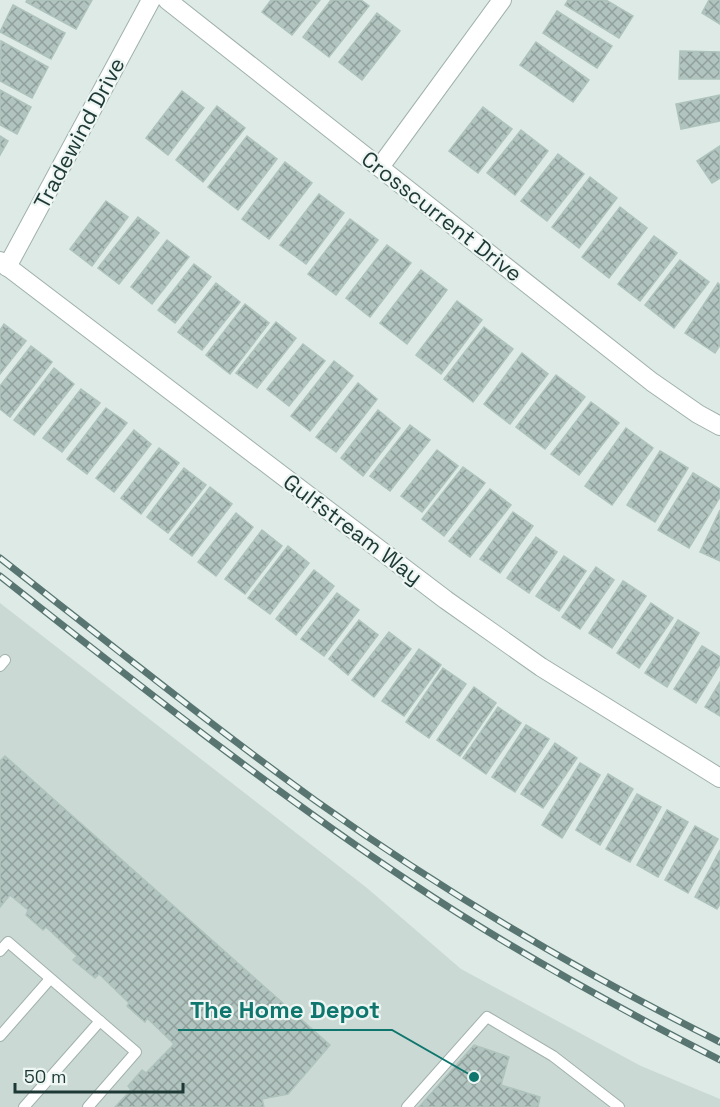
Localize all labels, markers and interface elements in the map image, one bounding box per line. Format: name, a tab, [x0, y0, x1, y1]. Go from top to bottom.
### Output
street label: Tradewind Drive	[27, 52, 131, 214]
street label: Crosscurrent Drive	[356, 145, 528, 287]
street label: Gulfstream Way	[278, 467, 428, 591]
callout: The Home Depot	[178, 988, 392, 1030]
text: The Home Depot	[190, 994, 380, 1025]
scale bar	[15, 1056, 183, 1094]
text: 50 m	[24, 1065, 66, 1088]

